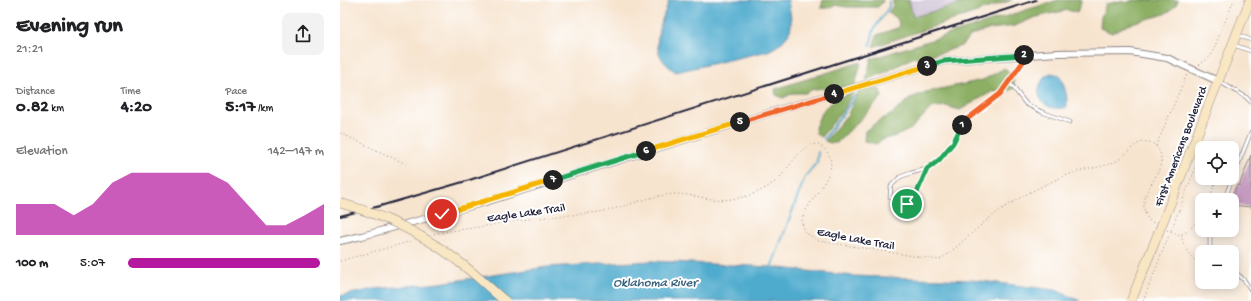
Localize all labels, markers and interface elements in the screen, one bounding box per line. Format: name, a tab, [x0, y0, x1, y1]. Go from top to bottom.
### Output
button: share	[282, 13, 324, 55]
text: Evening run	[16, 14, 123, 40]
text: 21:21	[16, 42, 43, 57]
pin: 2	[1014, 45, 1034, 65]
text: 2	[1021, 49, 1027, 61]
pin: 3	[917, 56, 937, 76]
text: 3	[924, 60, 930, 72]
pin: 4	[824, 84, 844, 104]
street label: First Americans Boulevard	[1152, 84, 1212, 210]
text: Distance	[16, 86, 55, 98]
text: Time	[121, 86, 141, 98]
text: Pace	[225, 86, 247, 98]
text: 4	[831, 88, 837, 100]
text: 0.82	[16, 98, 49, 118]
text: 4:20	[121, 98, 152, 118]
text: 5:17	[225, 98, 255, 118]
text: km	[49, 103, 64, 115]
text: /km	[255, 103, 273, 115]
pin: 5	[730, 112, 750, 132]
pin: 1	[952, 115, 972, 135]
text: 5	[737, 116, 743, 128]
text: 1	[960, 119, 964, 131]
pin: 6	[636, 141, 656, 161]
map controls	[1195, 141, 1239, 289]
button: locate	[1195, 141, 1239, 185]
text: Elevation	[16, 144, 68, 159]
text: 142–147 m	[268, 144, 324, 159]
text: 6	[643, 145, 649, 157]
pin: 7	[543, 170, 563, 190]
text: 7	[550, 174, 556, 186]
pin	[890, 187, 924, 221]
icon: arrive	[896, 193, 918, 215]
button: +	[1195, 193, 1239, 237]
pin	[425, 197, 459, 231]
street label: Eagle Lake Trail	[486, 202, 567, 226]
icon: check	[431, 203, 453, 225]
street label: Eagle Lake Trail	[816, 226, 896, 254]
button: −	[1195, 245, 1239, 289]
text: 100 m	[16, 256, 48, 271]
text: 5:07	[80, 256, 105, 271]
water label: Oklahoma River	[613, 276, 699, 291]

